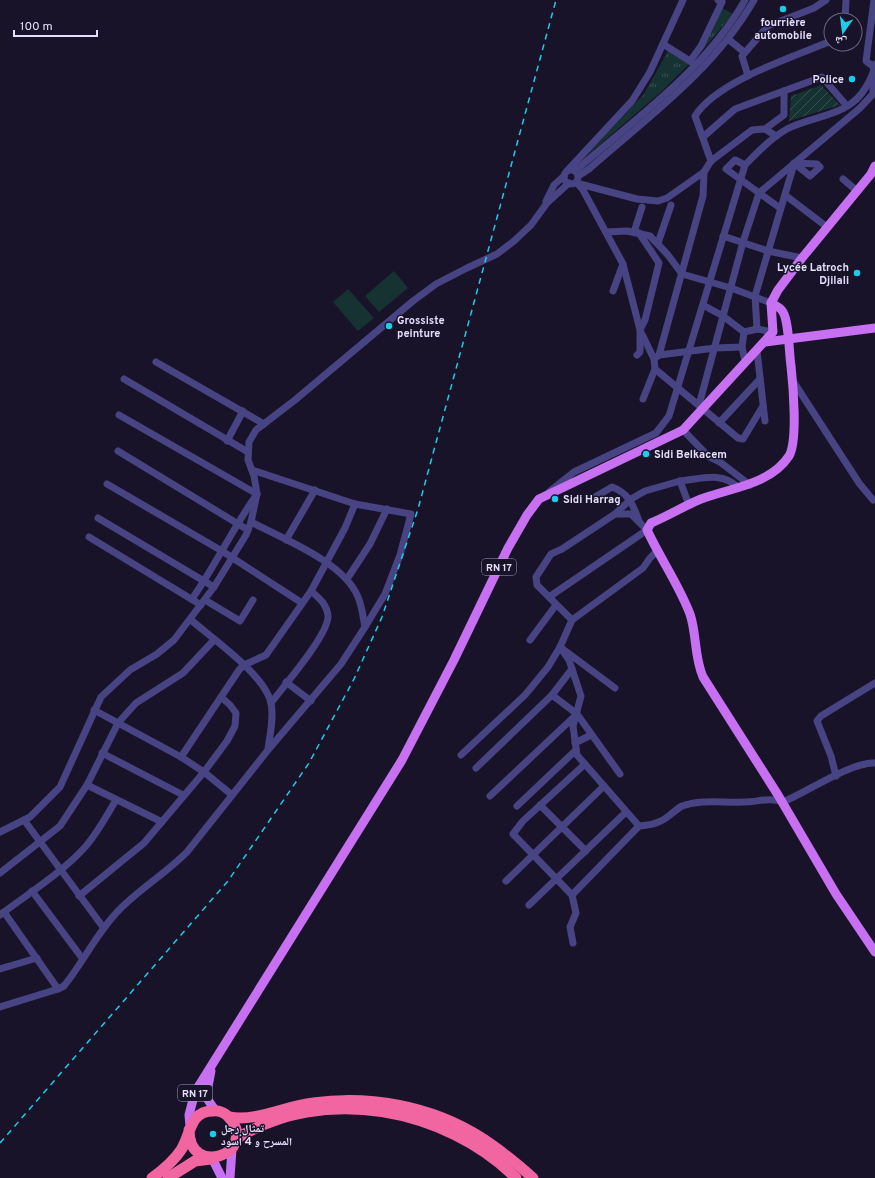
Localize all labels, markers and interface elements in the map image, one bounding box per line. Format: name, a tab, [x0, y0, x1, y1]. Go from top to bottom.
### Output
marker: fourrière automobile	[778, 4, 788, 14]
scale bar	[14, 12, 97, 38]
north arrow	[823, 12, 863, 52]
place label: fourrière automobile	[754, 16, 812, 43]
text: 100 m	[20, 19, 53, 35]
text: ش	[833, 32, 848, 49]
place label: Police	[813, 73, 844, 87]
marker: Police	[847, 74, 857, 84]
place label: Lycée Latroch Djilali	[777, 261, 849, 288]
marker: Lycée Latroch Djilali	[852, 268, 862, 278]
place label: Grossiste peinture	[397, 314, 445, 341]
marker: Grossiste peinture	[384, 321, 394, 331]
place label: Sidi Belkacem	[654, 448, 727, 462]
marker: Sidi Belkacem	[641, 449, 651, 459]
place label: Sidi Harrag	[563, 493, 621, 507]
marker: Sidi Harrag	[550, 494, 560, 504]
road number: RN 17	[482, 559, 516, 575]
road number: RN 17	[178, 1085, 212, 1101]
place label: تمثال رجل المسرح و 4 أسود	[221, 1122, 292, 1149]
marker: تمثال رجل المسرح و 4 أسود	[208, 1129, 218, 1139]

